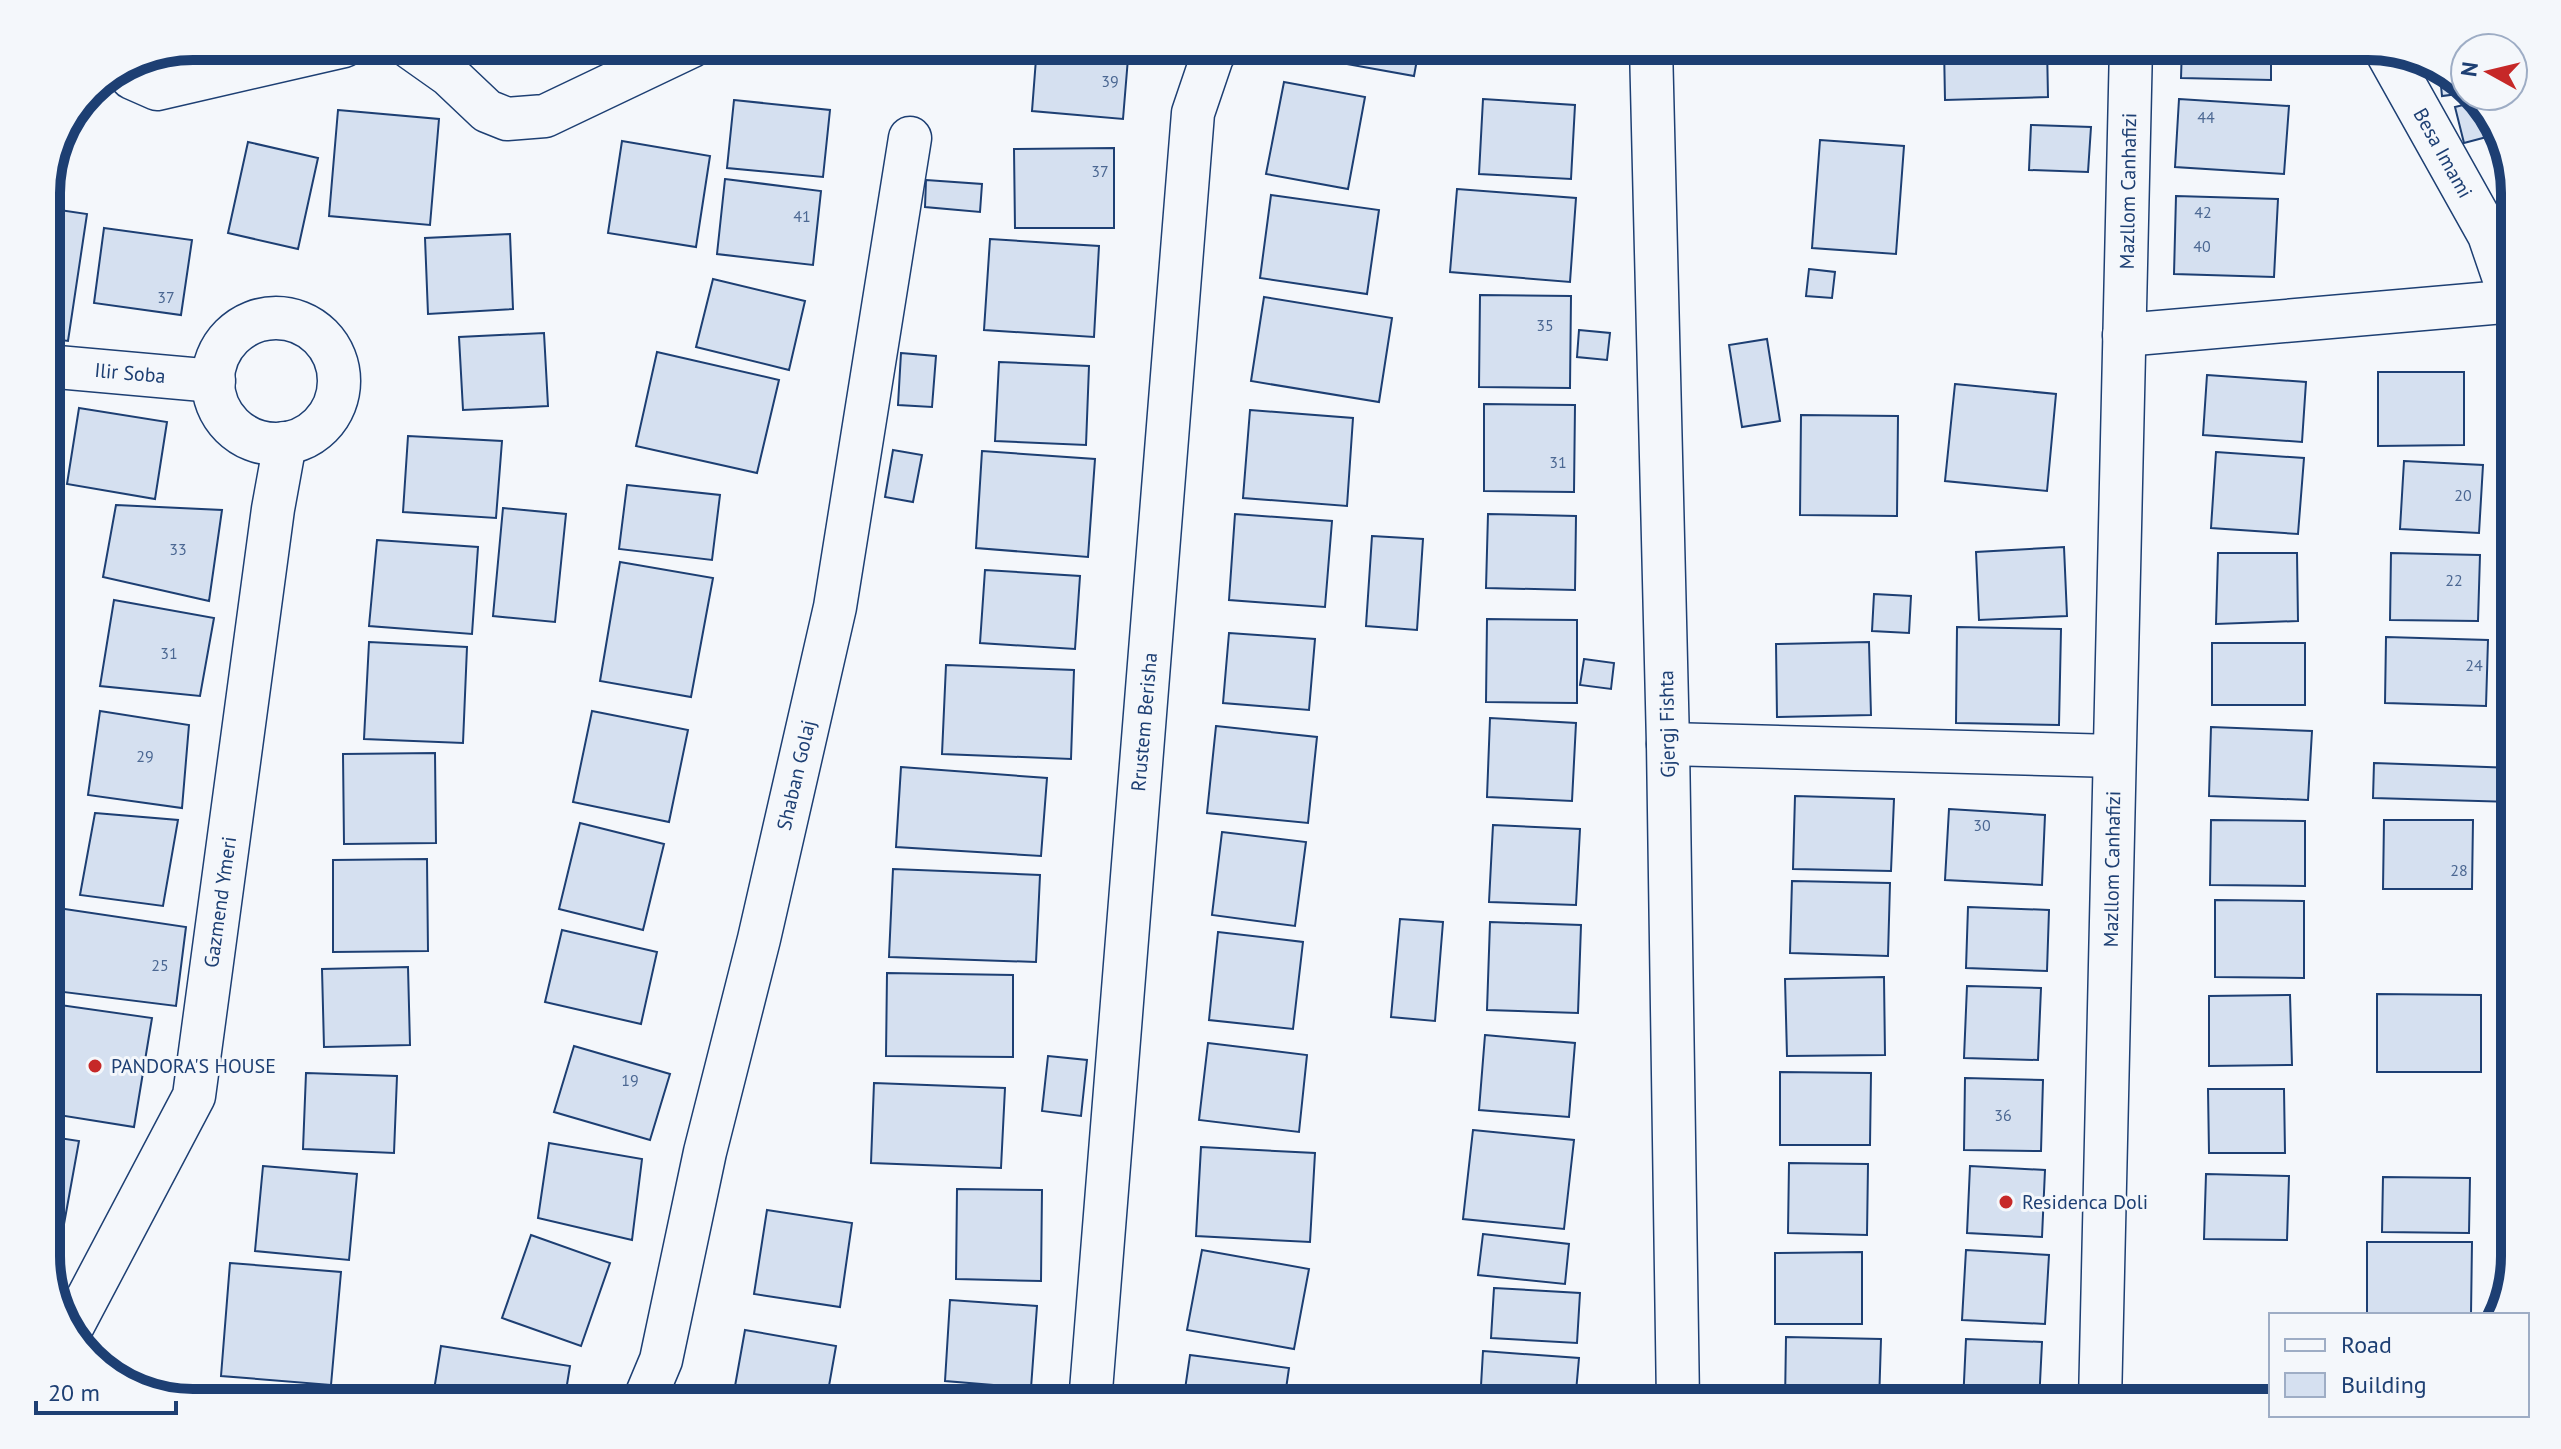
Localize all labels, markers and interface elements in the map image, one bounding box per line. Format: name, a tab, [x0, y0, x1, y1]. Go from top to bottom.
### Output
north arrow	[2449, 32, 2529, 112]
text: N	[2454, 60, 2484, 78]
house number: 39	[1101, 71, 1119, 91]
street label: Besa Imami	[2408, 103, 2478, 203]
house number: 44	[2197, 107, 2215, 127]
street label: Mazllom Canhafizi	[2114, 113, 2142, 269]
house number: 37	[1091, 161, 1109, 181]
house number: 42	[2194, 202, 2212, 222]
house number: 41	[793, 206, 811, 226]
house number: 40	[2193, 236, 2211, 256]
house number: 37	[157, 287, 175, 307]
house number: 35	[1536, 315, 1554, 335]
street label: Ilir Soba	[93, 357, 167, 389]
house number: 31	[1549, 452, 1567, 472]
house number: 20	[2454, 485, 2472, 505]
house number: 33	[169, 539, 187, 559]
house number: 22	[2445, 570, 2463, 590]
house number: 31	[160, 643, 178, 663]
street label: Rrustem Berisha	[1125, 651, 1163, 793]
house number: 24	[2465, 655, 2483, 675]
street label: Gjergj Fishta	[1653, 670, 1681, 778]
street label: Shaban Golaj	[771, 717, 821, 833]
house number: 29	[136, 746, 154, 766]
street label: Mazllom Canhafizi	[2098, 791, 2126, 947]
house number: 30	[1973, 815, 1991, 835]
street label: Gazmend Ymeri	[198, 835, 242, 969]
house number: 28	[2450, 860, 2468, 880]
house number: 25	[151, 955, 169, 975]
place label: PANDORA'S HOUSE	[111, 1053, 276, 1079]
marker: PANDORA'S HOUSE	[86, 1057, 104, 1075]
house number: 19	[621, 1070, 639, 1090]
house number: 36	[1994, 1105, 2012, 1125]
place label: Residenca Doli	[2022, 1189, 2148, 1215]
marker: Residenca Doli	[1997, 1193, 2015, 1211]
legend	[2269, 1313, 2529, 1417]
text: Road	[2341, 1329, 2392, 1360]
scale bar	[36, 1365, 176, 1415]
text: Building	[2341, 1369, 2427, 1400]
text: 20 m	[48, 1377, 100, 1408]

